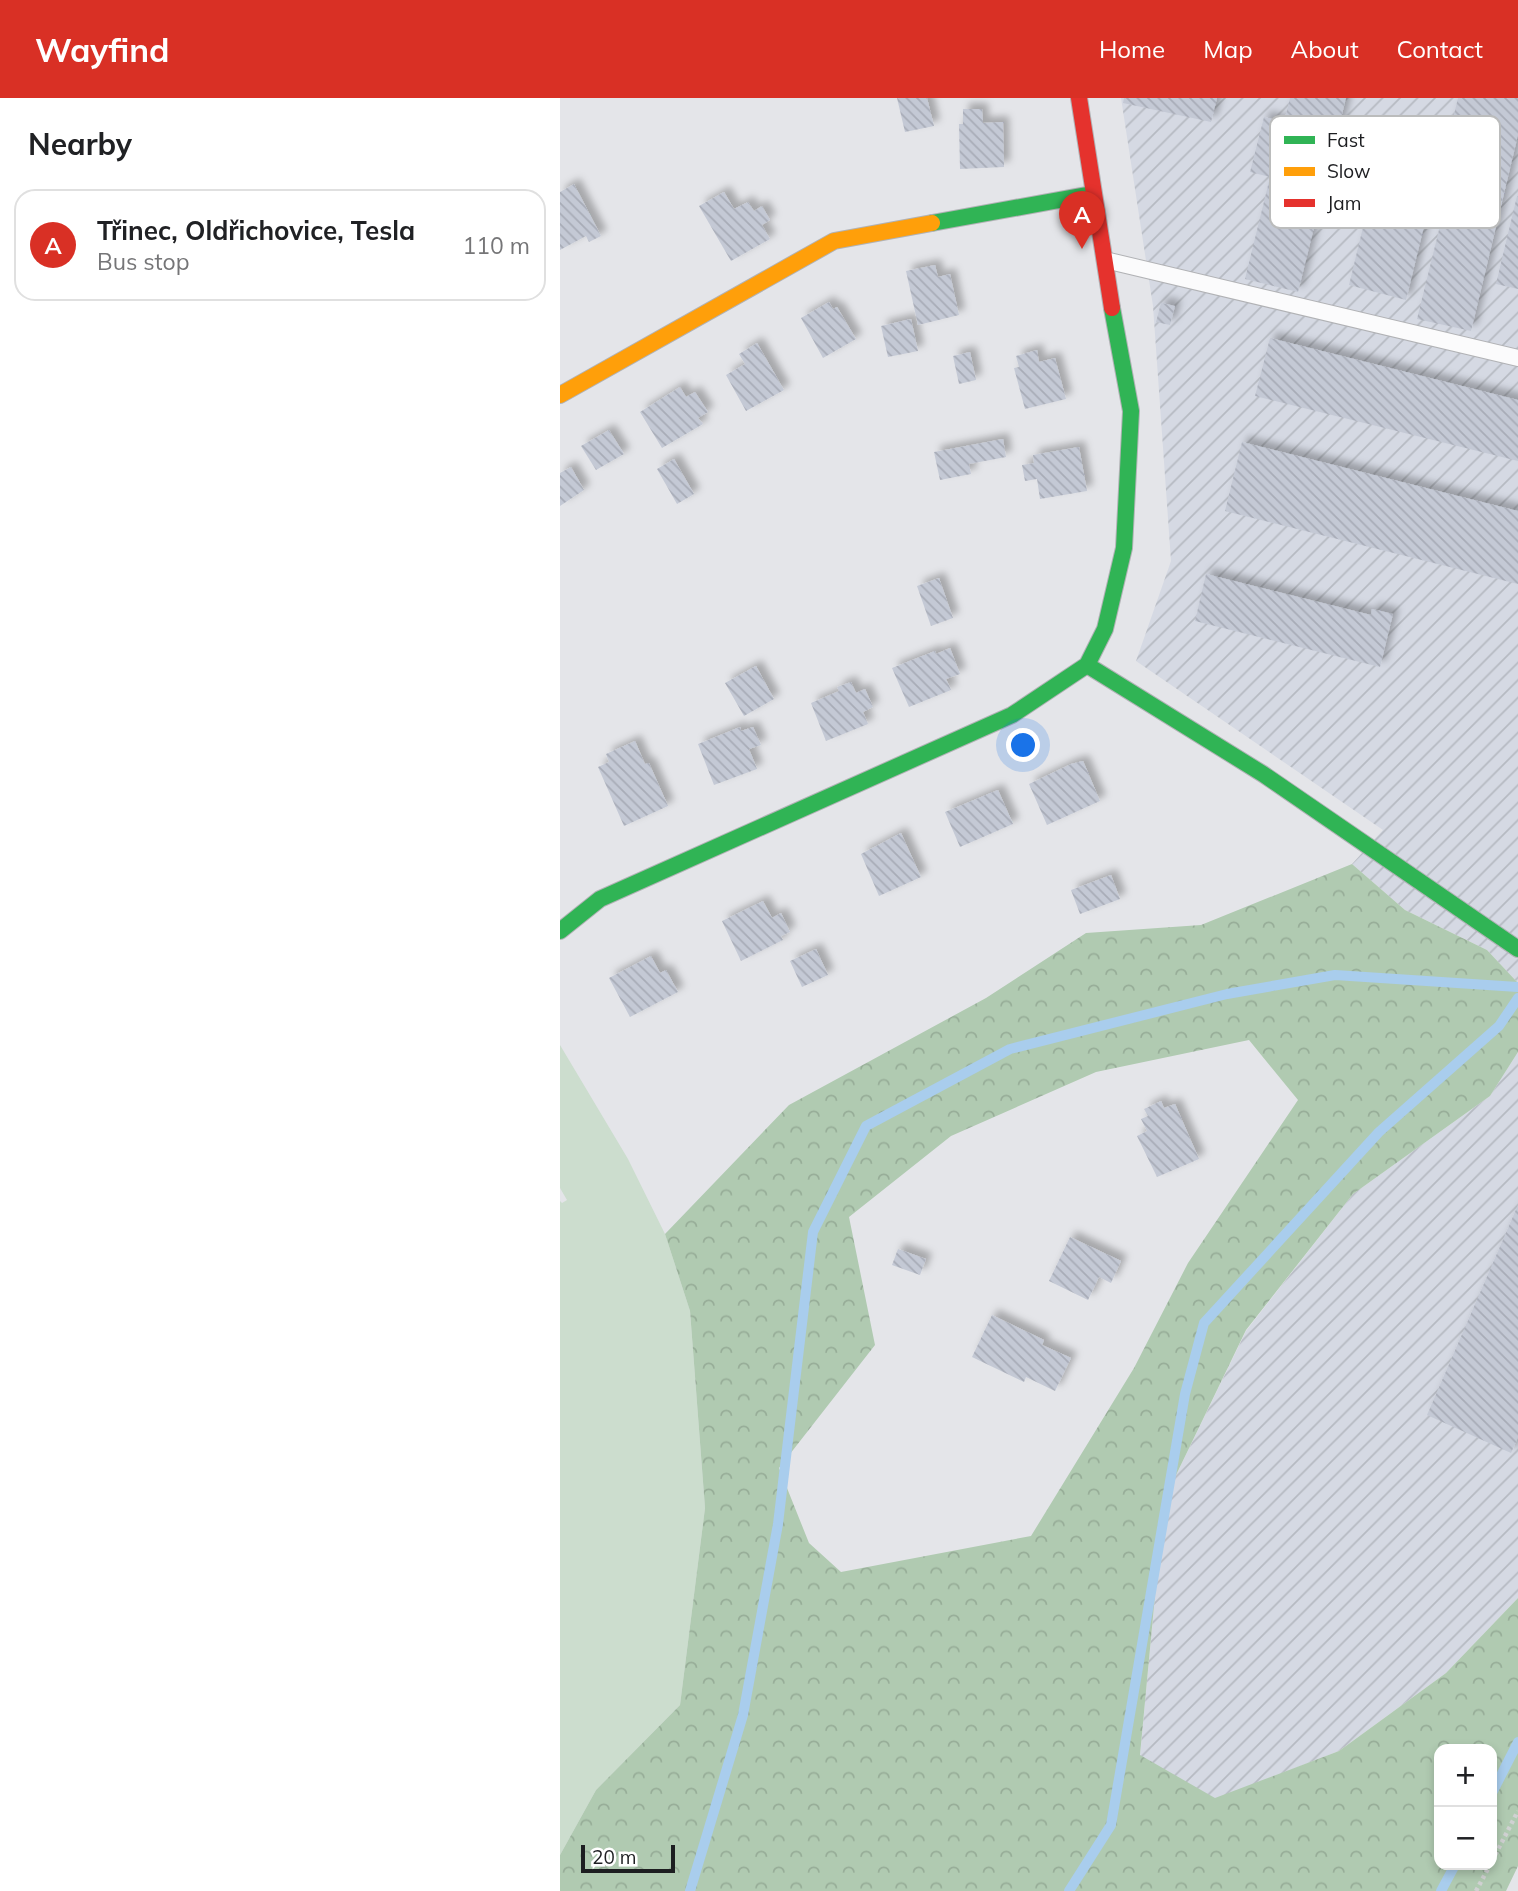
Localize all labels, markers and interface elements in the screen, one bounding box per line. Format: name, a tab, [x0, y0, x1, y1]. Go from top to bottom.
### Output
text: Wayfind	[35, 29, 170, 70]
text: Home	[1099, 34, 1165, 64]
text: Map	[1203, 34, 1253, 64]
text: About	[1291, 34, 1359, 64]
text: Contact	[1397, 34, 1483, 64]
legend	[1270, 116, 1500, 228]
text: Nearby	[28, 125, 132, 163]
text: Fast	[1327, 128, 1365, 152]
text: Slow	[1327, 159, 1371, 183]
pin: A	[1059, 191, 1105, 249]
text: Jam	[1327, 191, 1361, 215]
text: Třinec, Oldřichovice, Tesla	[97, 214, 415, 247]
text: A	[44, 231, 62, 260]
text: 110 m	[462, 231, 530, 260]
text: Bus stop	[97, 247, 189, 276]
your location	[1006, 728, 1040, 762]
map controls	[1434, 1744, 1497, 1870]
button: +	[1434, 1744, 1497, 1807]
button: −	[1434, 1807, 1497, 1870]
scale bar	[581, 1842, 676, 1874]
text: 20 m	[592, 1845, 636, 1869]

